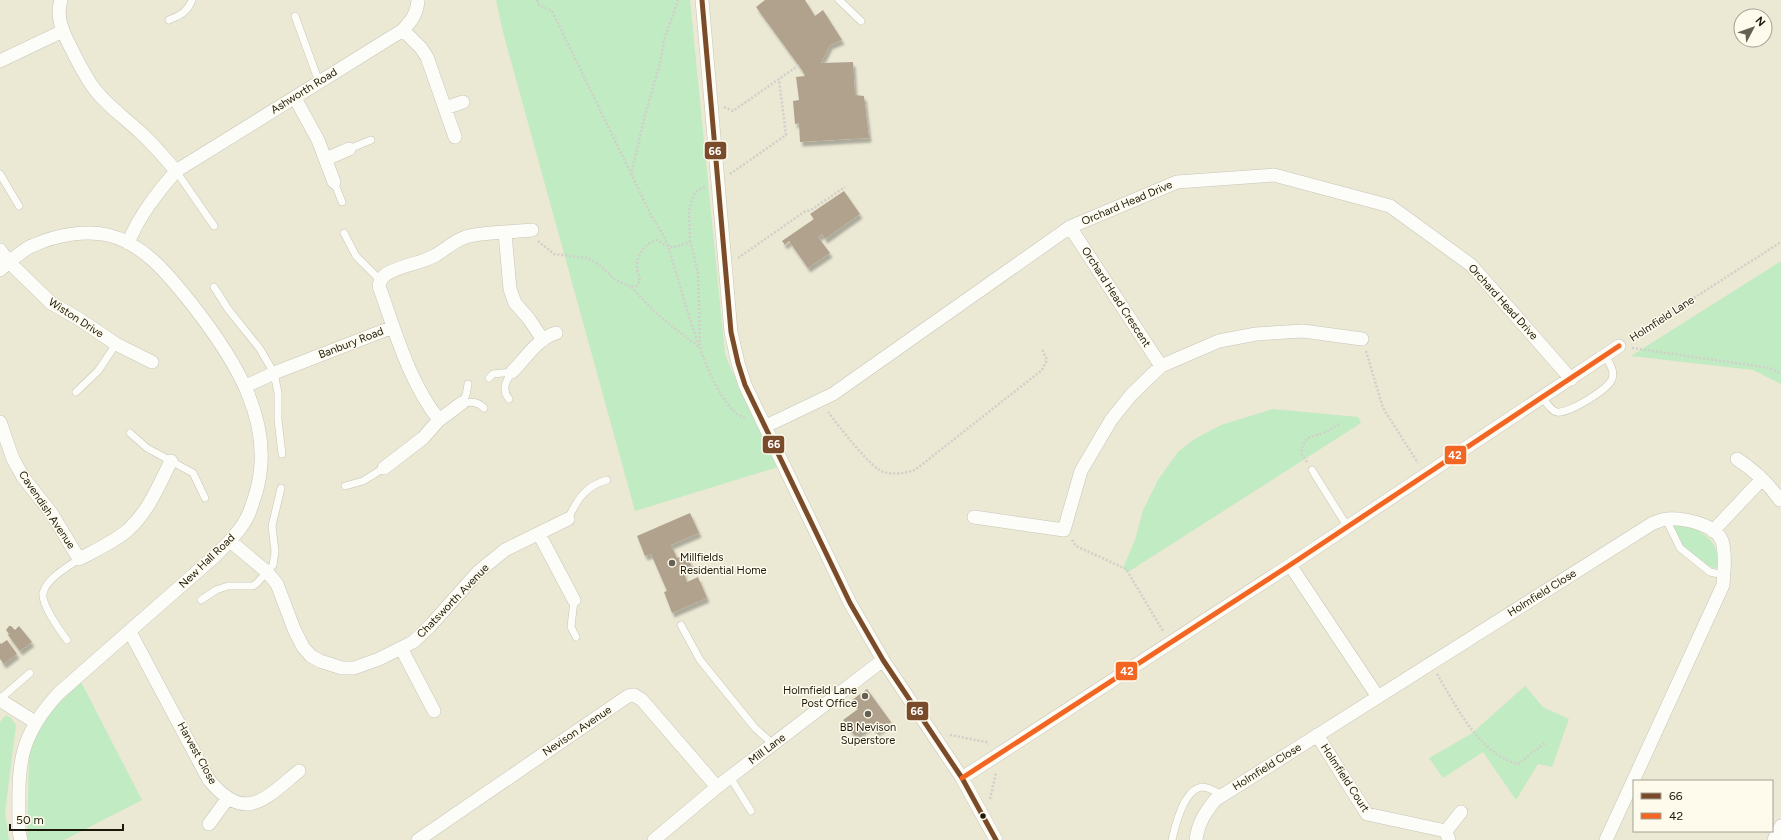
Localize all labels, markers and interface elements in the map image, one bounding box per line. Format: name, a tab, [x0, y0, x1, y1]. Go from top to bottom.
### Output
north arrow	[1733, 8, 1773, 48]
text: N	[1752, 14, 1768, 29]
street label: Ashworth Road	[269, 65, 339, 117]
line badge: 66	[704, 141, 727, 160]
text: 66	[709, 145, 722, 158]
street label: Orchard Head Drive	[1080, 178, 1174, 228]
street label: Orchard Head Crescent	[1079, 244, 1153, 350]
street label: Orchard Head Drive	[1466, 261, 1540, 343]
street label: Holmfield Lane	[1627, 293, 1697, 345]
street label: Wiston Drive	[46, 295, 106, 341]
street label: Banbury Road	[317, 325, 385, 361]
line badge: 66	[762, 435, 785, 454]
text: 66	[768, 438, 781, 451]
line badge: 42	[1444, 445, 1467, 465]
text: 42	[1448, 449, 1462, 462]
street label: Cavendish Avenue	[16, 468, 78, 552]
street label: New Hall Road	[176, 531, 238, 591]
place label: Millfields Residential Home	[680, 551, 767, 577]
marker: Millfields Residential Home	[667, 558, 677, 568]
street label: Chatsworth Avenue	[414, 561, 492, 641]
street label: Holmfield Close	[1505, 567, 1579, 619]
line badge: 42	[1115, 661, 1138, 681]
text: 42	[1120, 665, 1134, 678]
place label: Holmfield Lane Post Office	[783, 684, 857, 710]
marker: Holmfield Lane Post Office	[860, 691, 870, 701]
line badge: 66	[906, 701, 929, 721]
street label: Nevison Avenue	[540, 703, 614, 759]
text: 66	[911, 705, 924, 718]
marker: BB Nevison Superstore	[863, 709, 873, 719]
street label: Harvest Close	[175, 720, 219, 786]
place label: BB Nevison Superstore	[840, 721, 896, 747]
street label: Mill Lane	[746, 731, 788, 767]
street label: Holmfield Close	[1230, 741, 1304, 793]
street label: Holmfield Court	[1318, 741, 1372, 815]
legend	[1633, 780, 1773, 832]
text: 66	[1669, 789, 1683, 803]
scale bar	[10, 806, 123, 832]
text: 42	[1669, 809, 1683, 823]
unlabelled marker	[978, 811, 988, 821]
text: 50 m	[16, 813, 44, 827]

